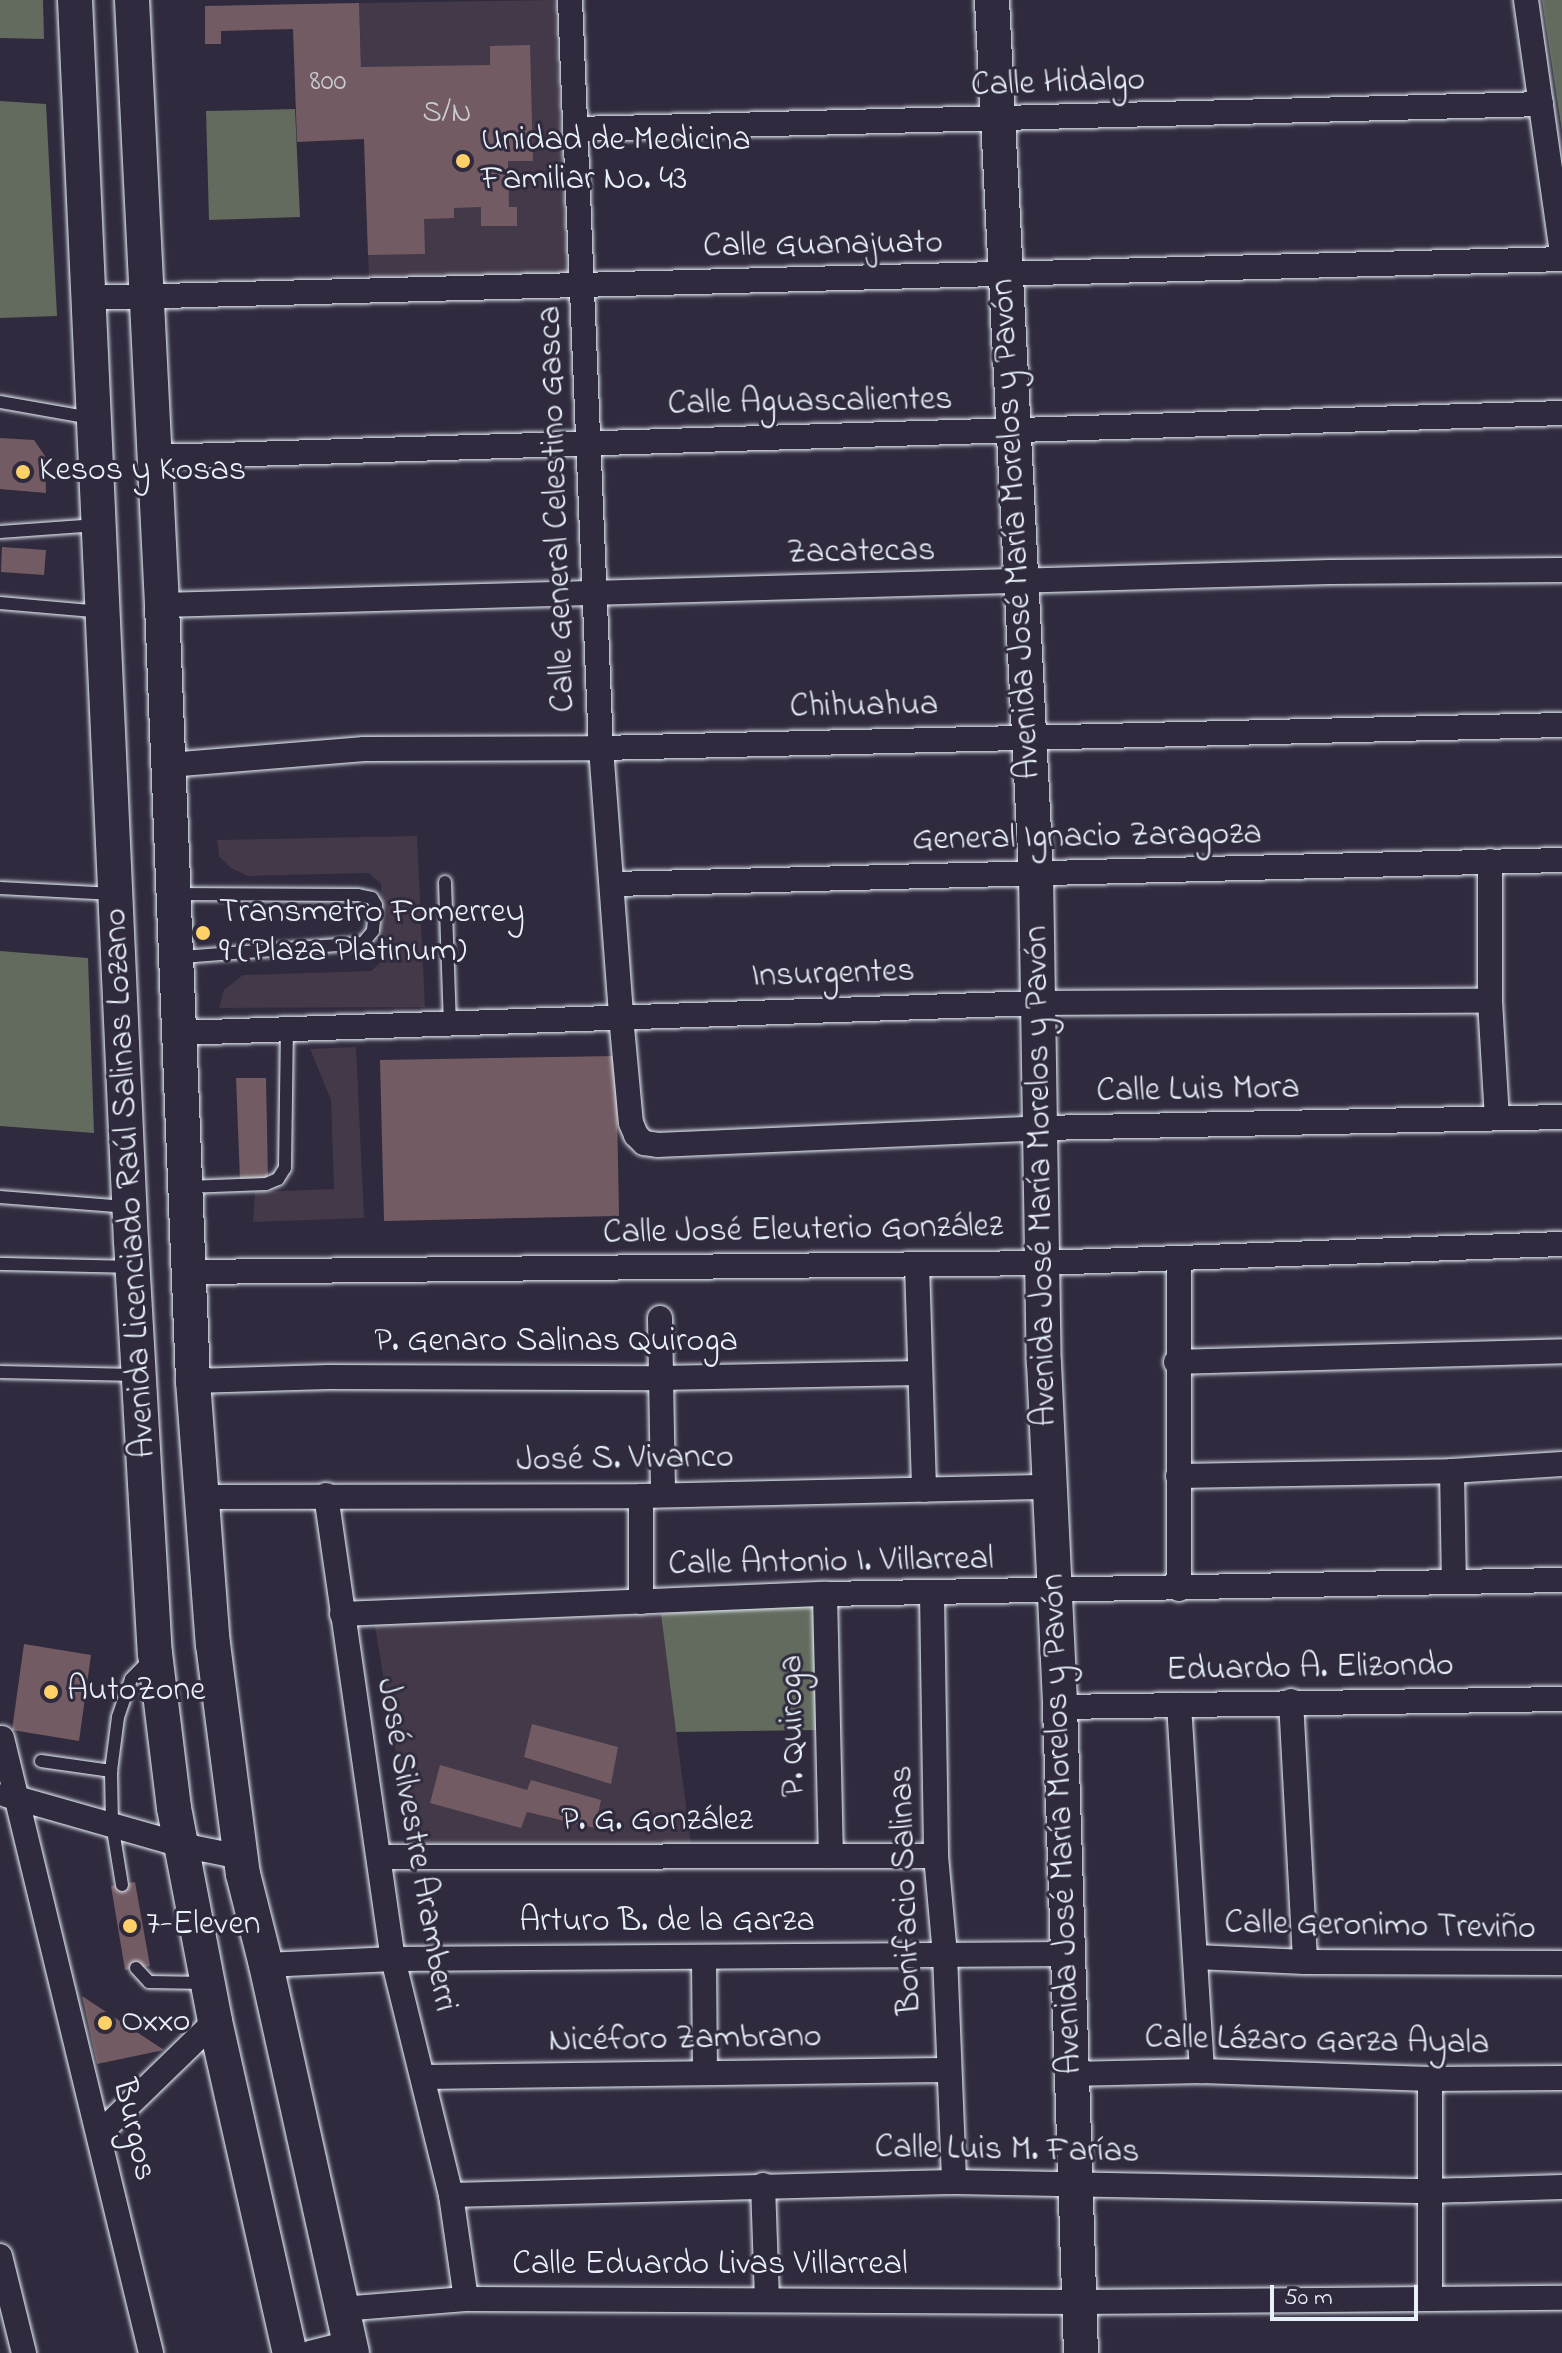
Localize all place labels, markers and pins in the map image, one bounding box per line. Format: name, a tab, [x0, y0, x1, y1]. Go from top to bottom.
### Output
place label: Unidad de Medicina Familiar No. 43	[481, 121, 751, 200]
marker: Unidad de Medicina Familiar No. 43	[452, 150, 474, 172]
place label: Kesos y Kosas	[39, 452, 246, 492]
marker: Kesos y Kosas	[14, 463, 32, 481]
place label: Transmetro Fomerrey 9 (Plaza Platinum)	[219, 893, 525, 972]
marker: Transmetro Fomerrey 9 (Plaza Platinum)	[194, 924, 212, 942]
place label: AutoZone	[67, 1672, 205, 1712]
marker: AutoZone	[42, 1683, 60, 1701]
place label: 7-Eleven	[146, 1906, 260, 1946]
marker: 7-Eleven	[121, 1917, 139, 1935]
place label: Oxxo	[121, 2003, 190, 2043]
marker: Oxxo	[96, 2014, 114, 2032]

